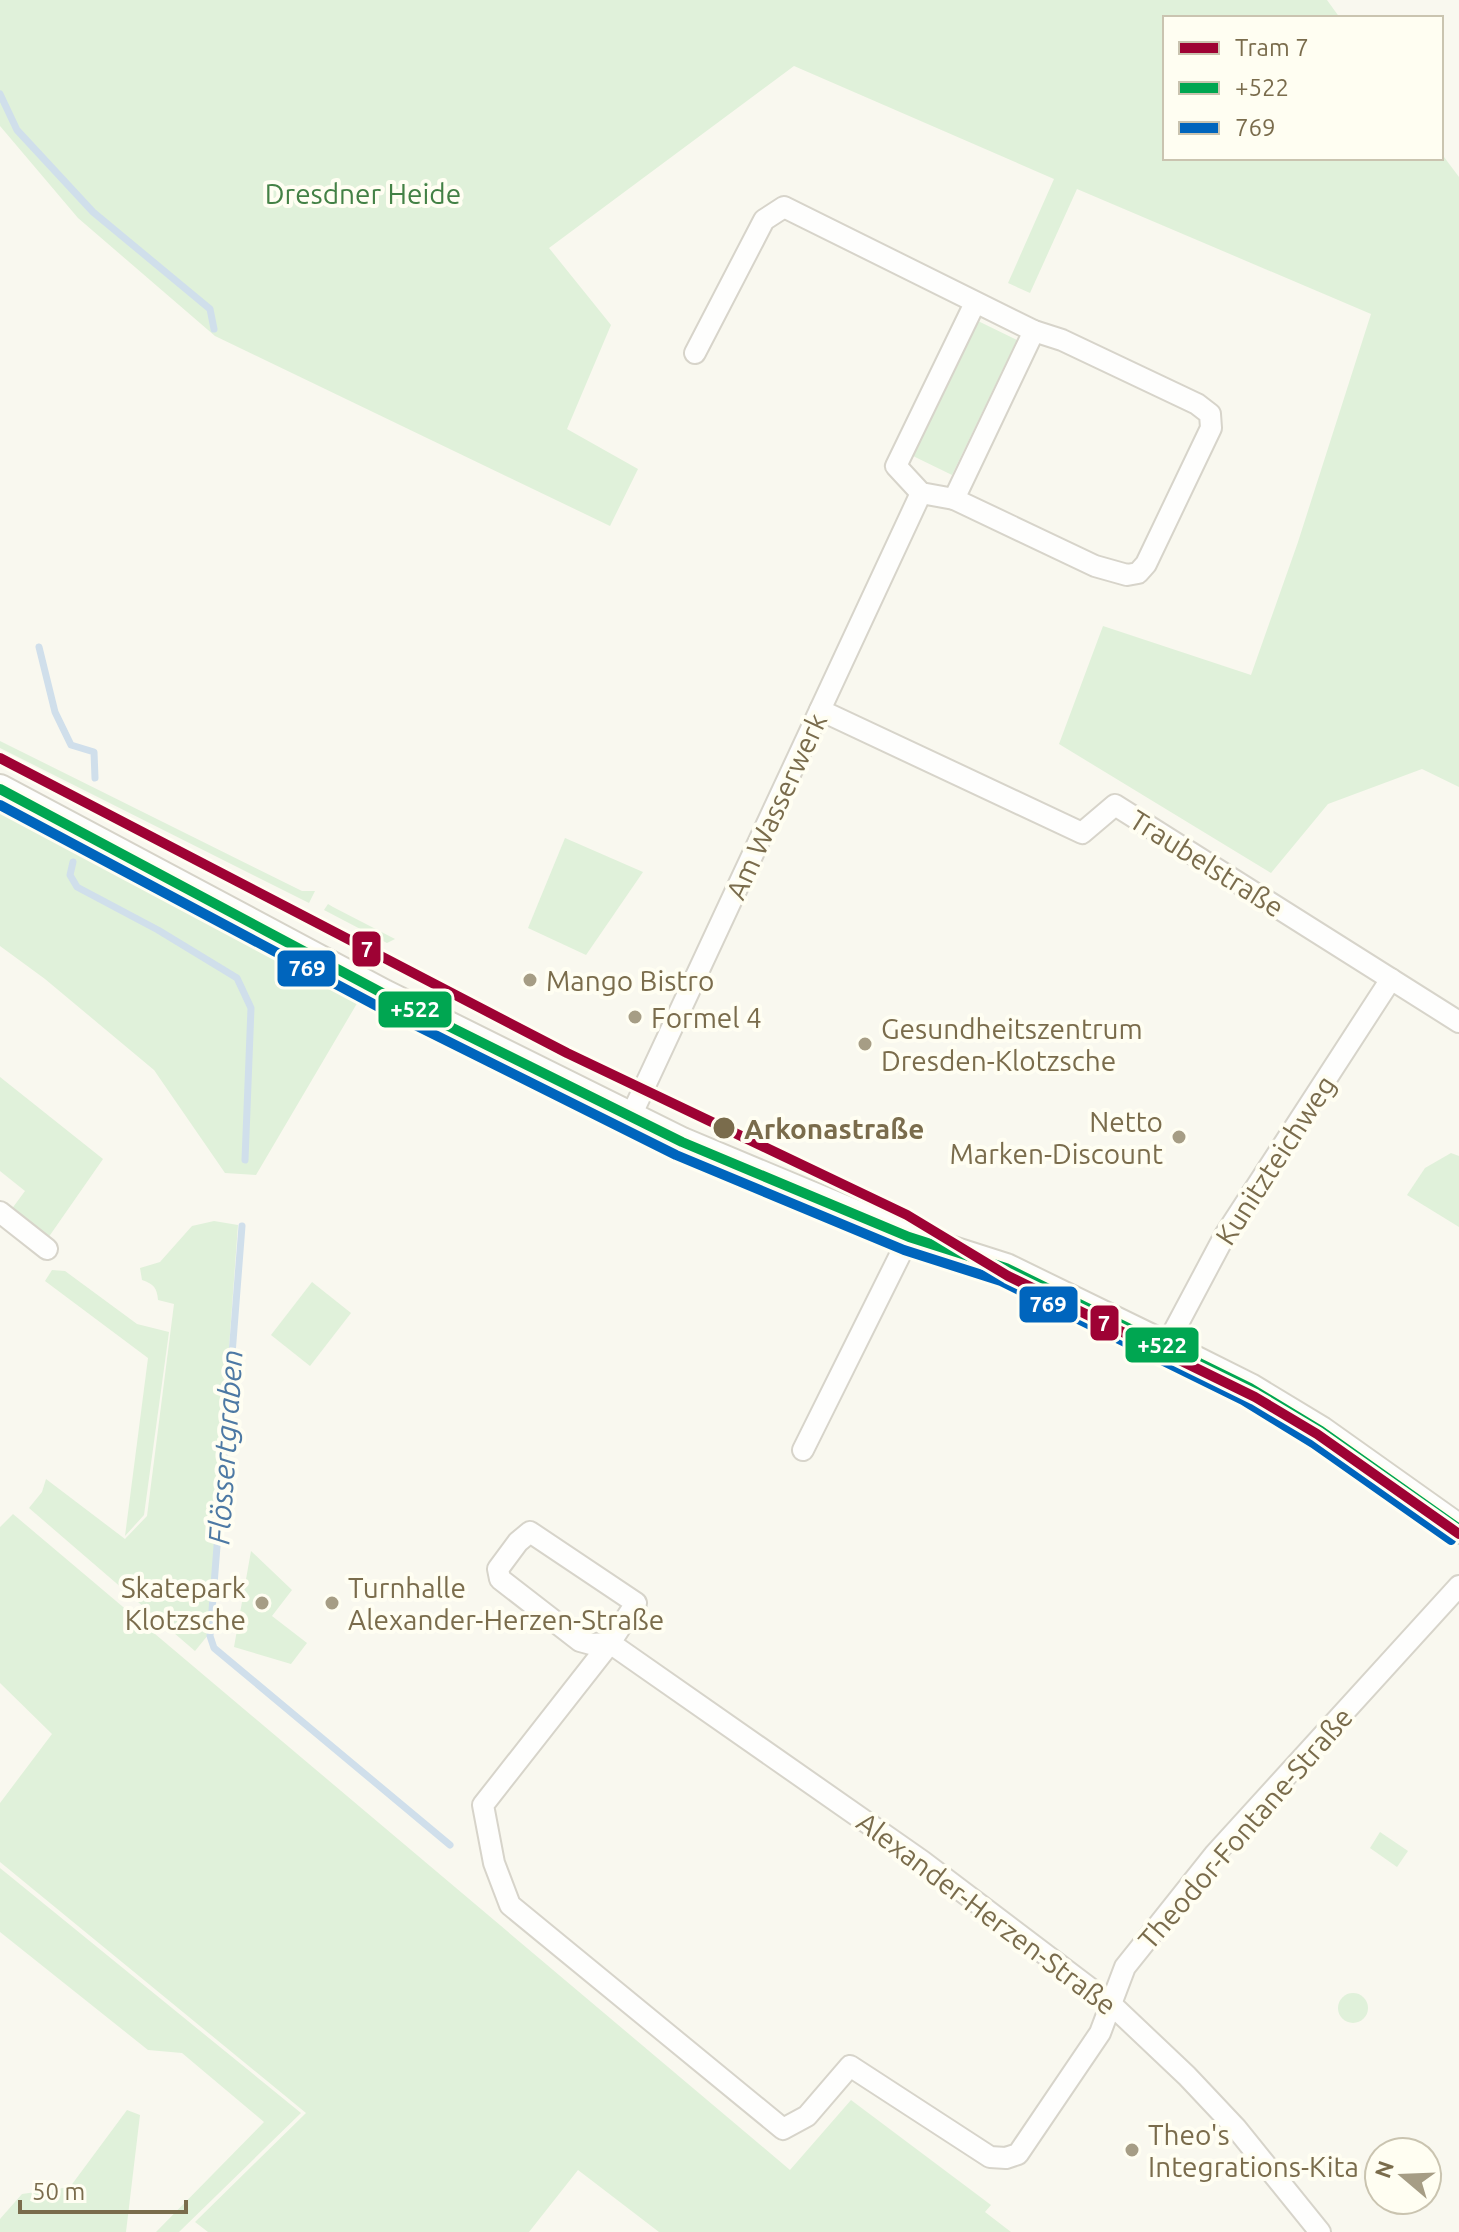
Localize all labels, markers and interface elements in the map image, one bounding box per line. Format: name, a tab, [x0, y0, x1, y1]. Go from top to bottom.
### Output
legend	[1163, 16, 1443, 160]
text: Tram 7	[1235, 34, 1309, 61]
text: +522	[1235, 74, 1289, 101]
text: 769	[1235, 114, 1276, 141]
park label: Dresdner Heide	[265, 178, 461, 209]
street label: Am Wasserwerk	[719, 708, 833, 904]
street label: Traubelstraße	[1124, 803, 1290, 923]
line badge: 7	[351, 930, 382, 968]
text: 7	[361, 936, 373, 961]
line badge: 769	[276, 949, 337, 988]
text: 769	[288, 955, 326, 980]
place label: Mango Bistro	[546, 965, 714, 996]
marker: Mango Bistro	[521, 971, 539, 989]
line badge: +522	[377, 990, 453, 1029]
text: +522	[390, 996, 440, 1021]
place label: Formel 4	[651, 1002, 762, 1033]
marker: Formel 4	[626, 1008, 644, 1026]
place label: Gesundheitszentrum Dresden-Klotzsche	[881, 1013, 1143, 1076]
marker: Gesundheitszentrum Dresden-Klotzsche	[856, 1035, 874, 1053]
street label: Kunitzteichweg	[1209, 1070, 1341, 1250]
place label: Netto Marken-Discount	[949, 1106, 1163, 1169]
place label: Arkonastraße	[744, 1113, 924, 1144]
marker: Arkonastraße	[711, 1115, 737, 1141]
marker: Netto Marken-Discount	[1170, 1128, 1188, 1146]
line badge: 769	[1018, 1285, 1079, 1324]
text: 769	[1029, 1291, 1067, 1316]
line badge: 7	[1089, 1304, 1120, 1342]
text: 7	[1098, 1310, 1110, 1335]
line badge: +522	[1124, 1326, 1200, 1364]
text: +522	[1137, 1332, 1187, 1357]
water label: Flössertgraben	[201, 1348, 249, 1546]
place label: Skatepark Klotzsche	[121, 1572, 246, 1635]
place label: Turnhalle Alexander-Herzen-Straße	[348, 1572, 664, 1635]
marker: Skatepark Klotzsche	[253, 1594, 271, 1612]
marker: Turnhalle Alexander-Herzen-Straße	[323, 1594, 341, 1612]
street label: Theodor-Fontane-Straße	[1132, 1701, 1358, 1955]
street label: Alexander-Herzen-Straße	[851, 1805, 1123, 2021]
place label: Theo's Integrations-Kita	[1148, 2119, 1359, 2182]
north arrow	[1363, 2136, 1443, 2216]
marker: Theo's Integrations-Kita	[1123, 2141, 1141, 2159]
text: N	[1369, 2157, 1398, 2181]
scale bar	[20, 2164, 186, 2214]
text: 50 m	[32, 2178, 85, 2205]

